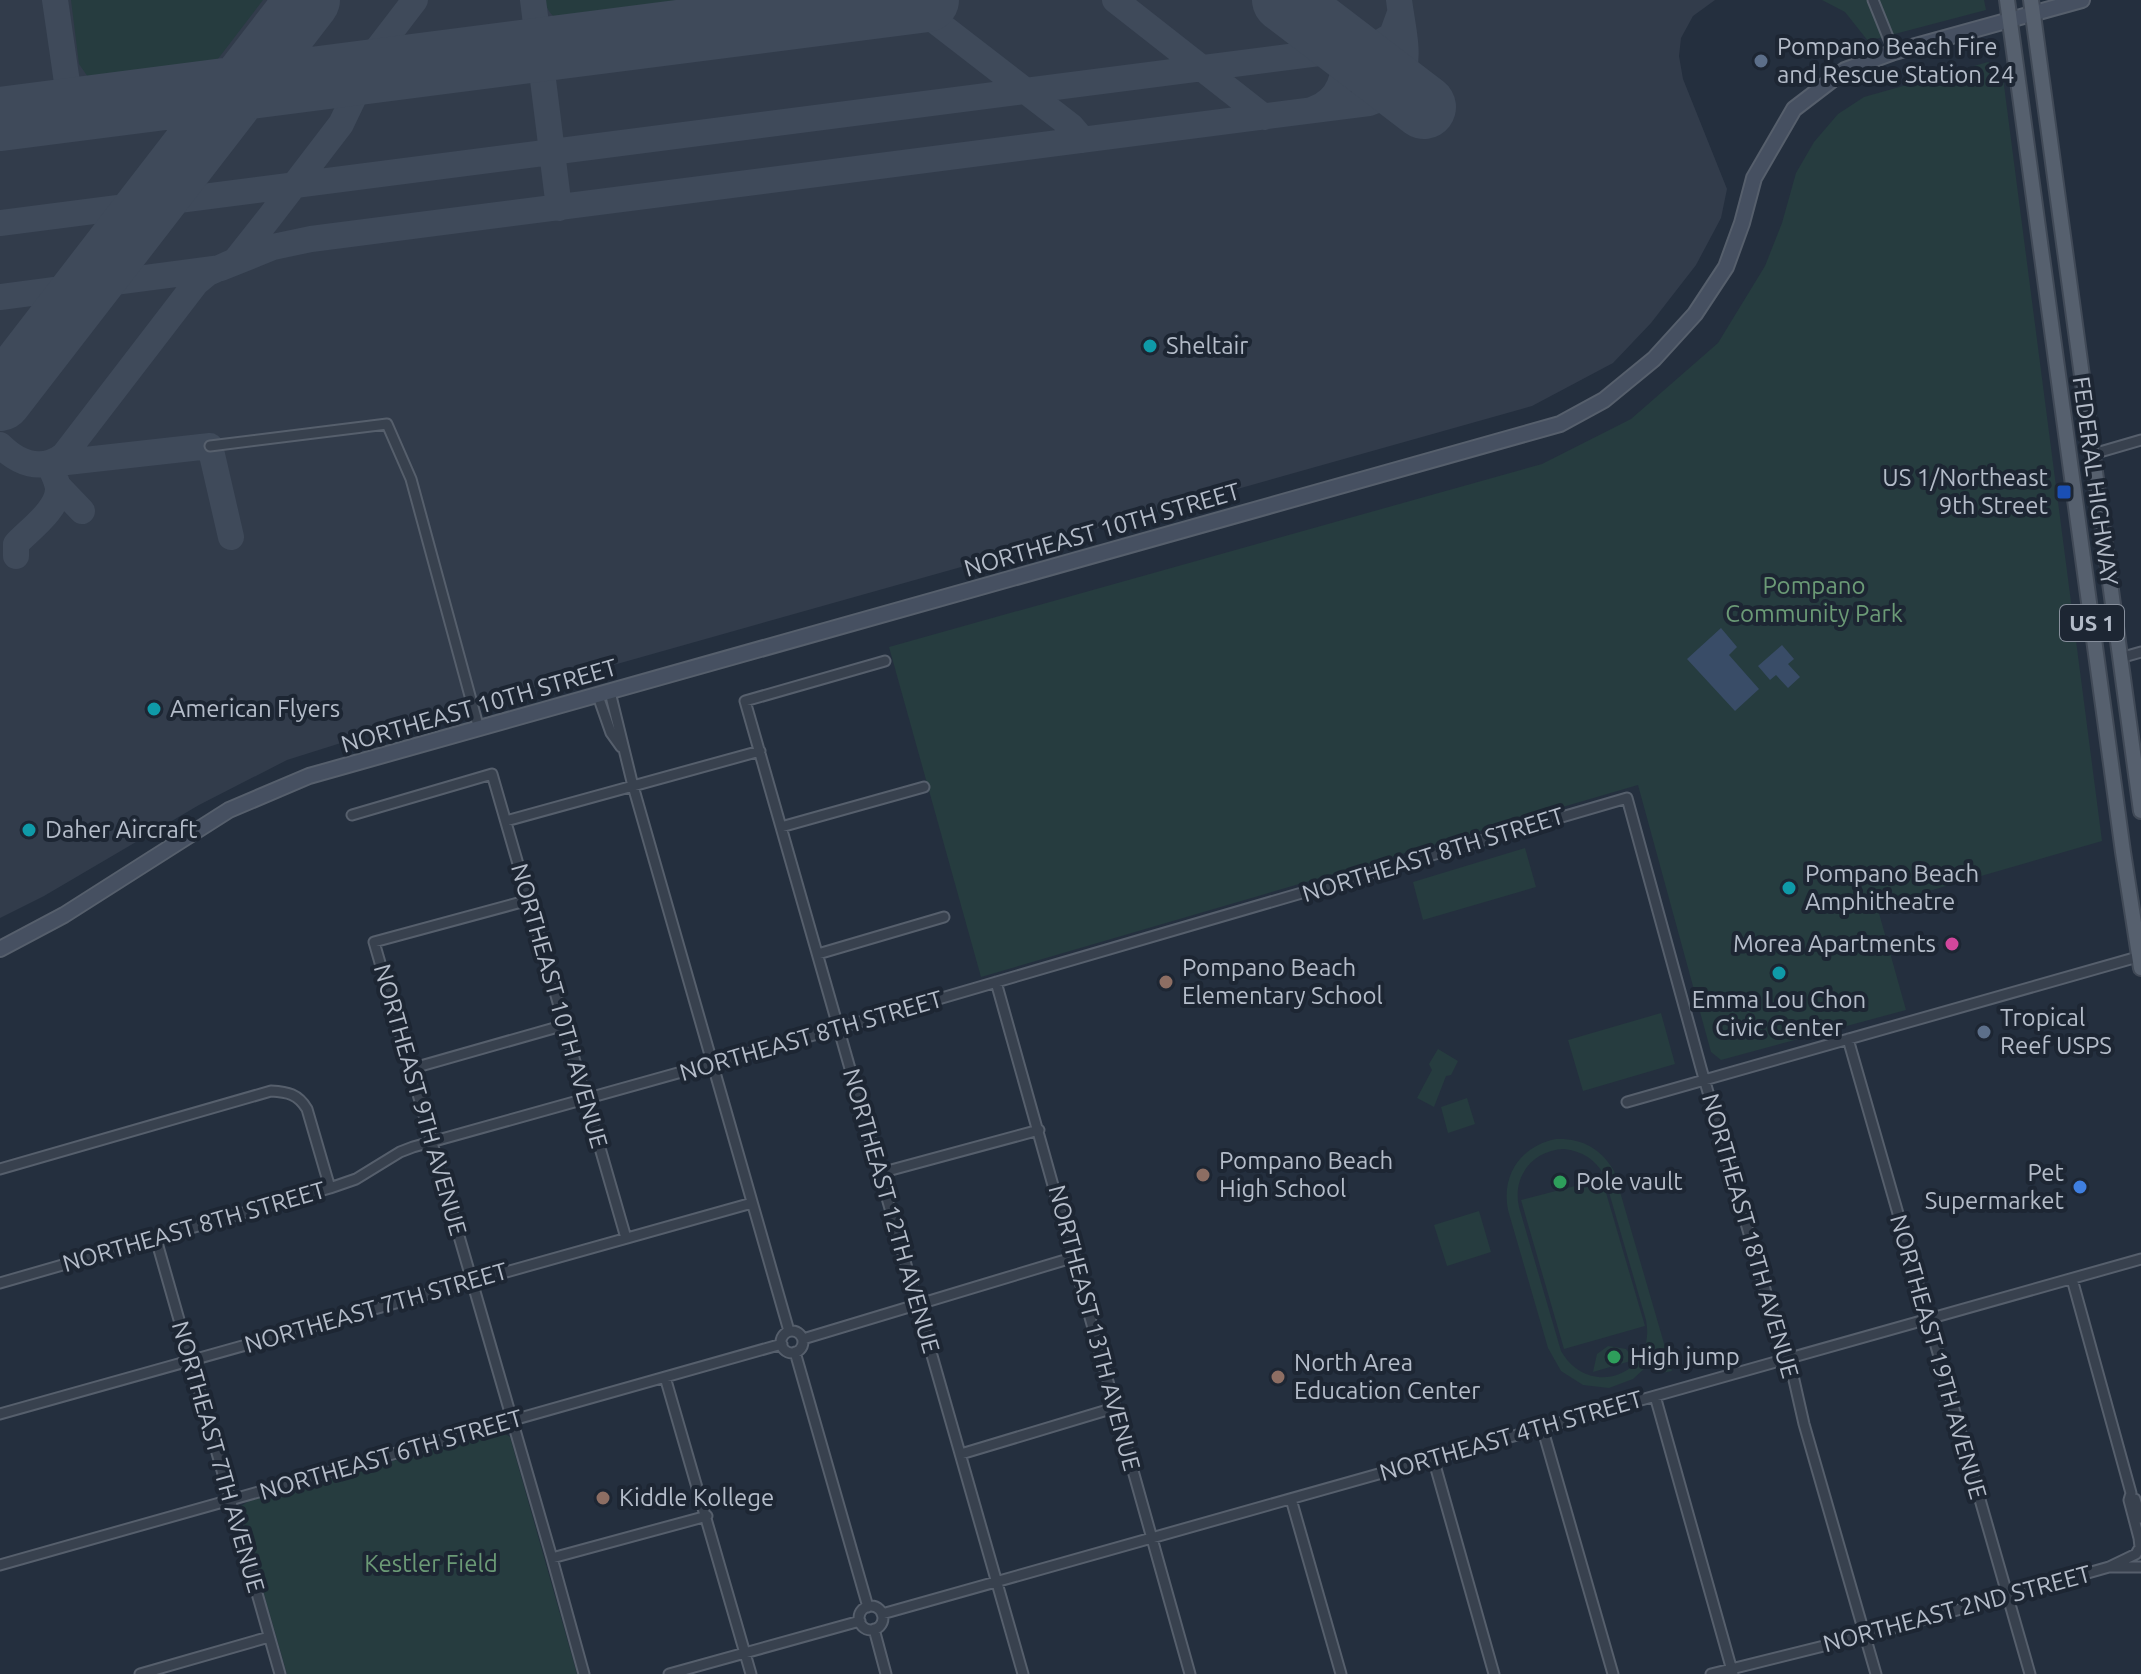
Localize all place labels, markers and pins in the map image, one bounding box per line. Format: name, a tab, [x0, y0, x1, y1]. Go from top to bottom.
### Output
place label: Pompano Beach Fire and Rescue Station 24	[1777, 33, 2015, 88]
marker: Pompano Beach Fire and Rescue Station 24	[1752, 52, 1770, 70]
place label: Sheltair	[1166, 332, 1248, 359]
marker: Sheltair	[1141, 337, 1159, 355]
place label: US 1/Northeast 9th Street	[1882, 464, 2049, 519]
marker: US 1/Northeast 9th Street	[2055, 483, 2073, 501]
place label: American Flyers	[170, 695, 340, 722]
marker: American Flyers	[145, 700, 163, 718]
place label: Daher Aircraft	[45, 816, 198, 843]
marker: Daher Aircraft	[20, 821, 38, 839]
place label: Pompano Beach Amphitheatre	[1805, 860, 1979, 915]
marker: Pompano Beach Amphitheatre	[1780, 879, 1798, 897]
place label: Morea Apartments	[1733, 930, 1936, 957]
marker: Morea Apartments	[1943, 935, 1961, 953]
place label: Pompano Beach Elementary School	[1182, 954, 1383, 1009]
marker: Emma Lou Chon Civic Center	[1770, 964, 1788, 982]
marker: Pompano Beach Elementary School	[1157, 973, 1175, 991]
place label: Emma Lou Chon Civic Center	[1692, 986, 1866, 1041]
place label: Tropical Reef USPS	[2000, 1004, 2112, 1059]
marker: Tropical Reef USPS	[1975, 1023, 1993, 1041]
place label: Pompano Beach High School	[1219, 1147, 1393, 1202]
place label: Pet Supermarket	[1925, 1159, 2065, 1214]
marker: Pompano Beach High School	[1194, 1166, 1212, 1184]
place label: Pole vault	[1576, 1168, 1683, 1195]
marker: Pole vault	[1551, 1173, 1569, 1191]
marker: Pet Supermarket	[2071, 1178, 2089, 1196]
place label: High jump	[1630, 1343, 1740, 1370]
marker: High jump	[1605, 1348, 1623, 1366]
place label: North Area Education Center	[1294, 1349, 1480, 1404]
marker: North Area Education Center	[1269, 1368, 1287, 1386]
place label: Kiddle Kollege	[619, 1484, 774, 1511]
marker: Kiddle Kollege	[594, 1489, 612, 1507]

